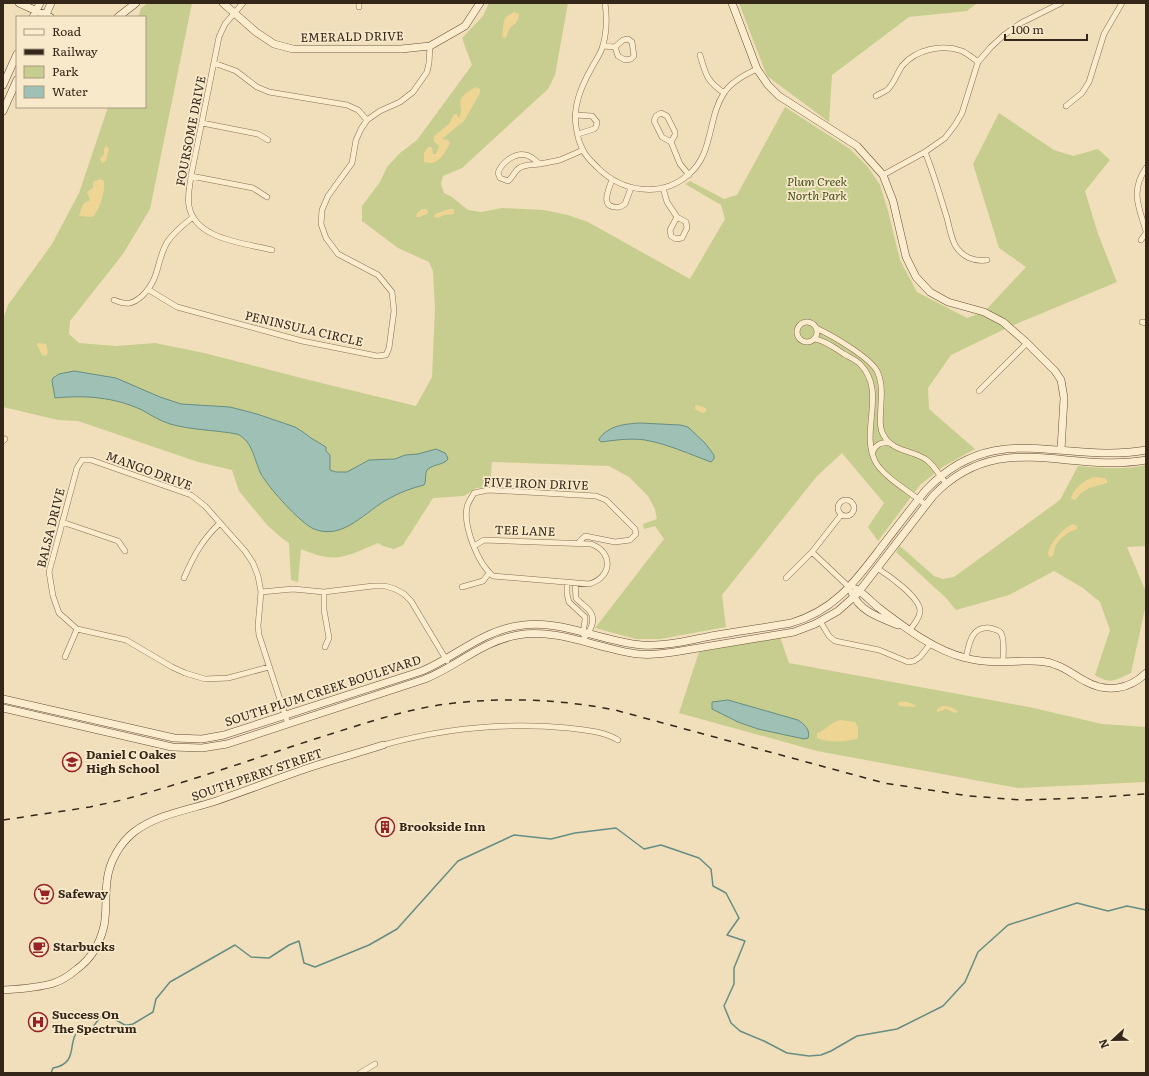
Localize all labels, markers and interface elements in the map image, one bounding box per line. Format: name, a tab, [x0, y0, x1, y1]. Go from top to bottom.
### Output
legend	[16, 16, 146, 108]
scale bar	[1005, 16, 1087, 42]
text: 100 m	[1011, 20, 1044, 38]
text: Road	[52, 22, 82, 40]
street label: EMERALD DRIVE	[300, 26, 404, 46]
text: Railway	[52, 42, 98, 60]
text: Park	[52, 62, 79, 80]
street label: FOURSOME DRIVE	[170, 74, 210, 188]
text: Water	[52, 82, 88, 100]
park label: Plum Creek North Park	[787, 172, 848, 204]
street label: PENINSULA CIRCLE	[243, 306, 365, 350]
street label: MANGO DRIVE	[104, 446, 195, 494]
street label: FIVE IRON DRIVE	[483, 472, 589, 494]
street label: BALSA DRIVE	[31, 486, 69, 569]
street label: TEE LANE	[494, 520, 556, 540]
street label: SOUTH PLUM CREEK BOULEVARD	[222, 650, 423, 730]
street label: SOUTH PERRY STREET	[189, 743, 325, 805]
place label: Daniel C Oakes High School	[86, 745, 176, 777]
school or university icon: Daniel C Oakes High School	[61, 751, 83, 773]
building icon: Brookside Inn	[374, 816, 396, 838]
place label: Brookside Inn	[399, 817, 486, 835]
supermarket icon: Safeway	[33, 883, 55, 905]
place label: Safeway	[58, 884, 109, 902]
cafe icon: Starbucks	[28, 936, 50, 958]
place label: Starbucks	[53, 937, 115, 955]
place label: Success On The Spectrum	[52, 1005, 137, 1037]
hospital icon: Success On The Spectrum	[27, 1011, 49, 1033]
north arrow	[1093, 1020, 1133, 1060]
text: N	[1094, 1037, 1112, 1051]

